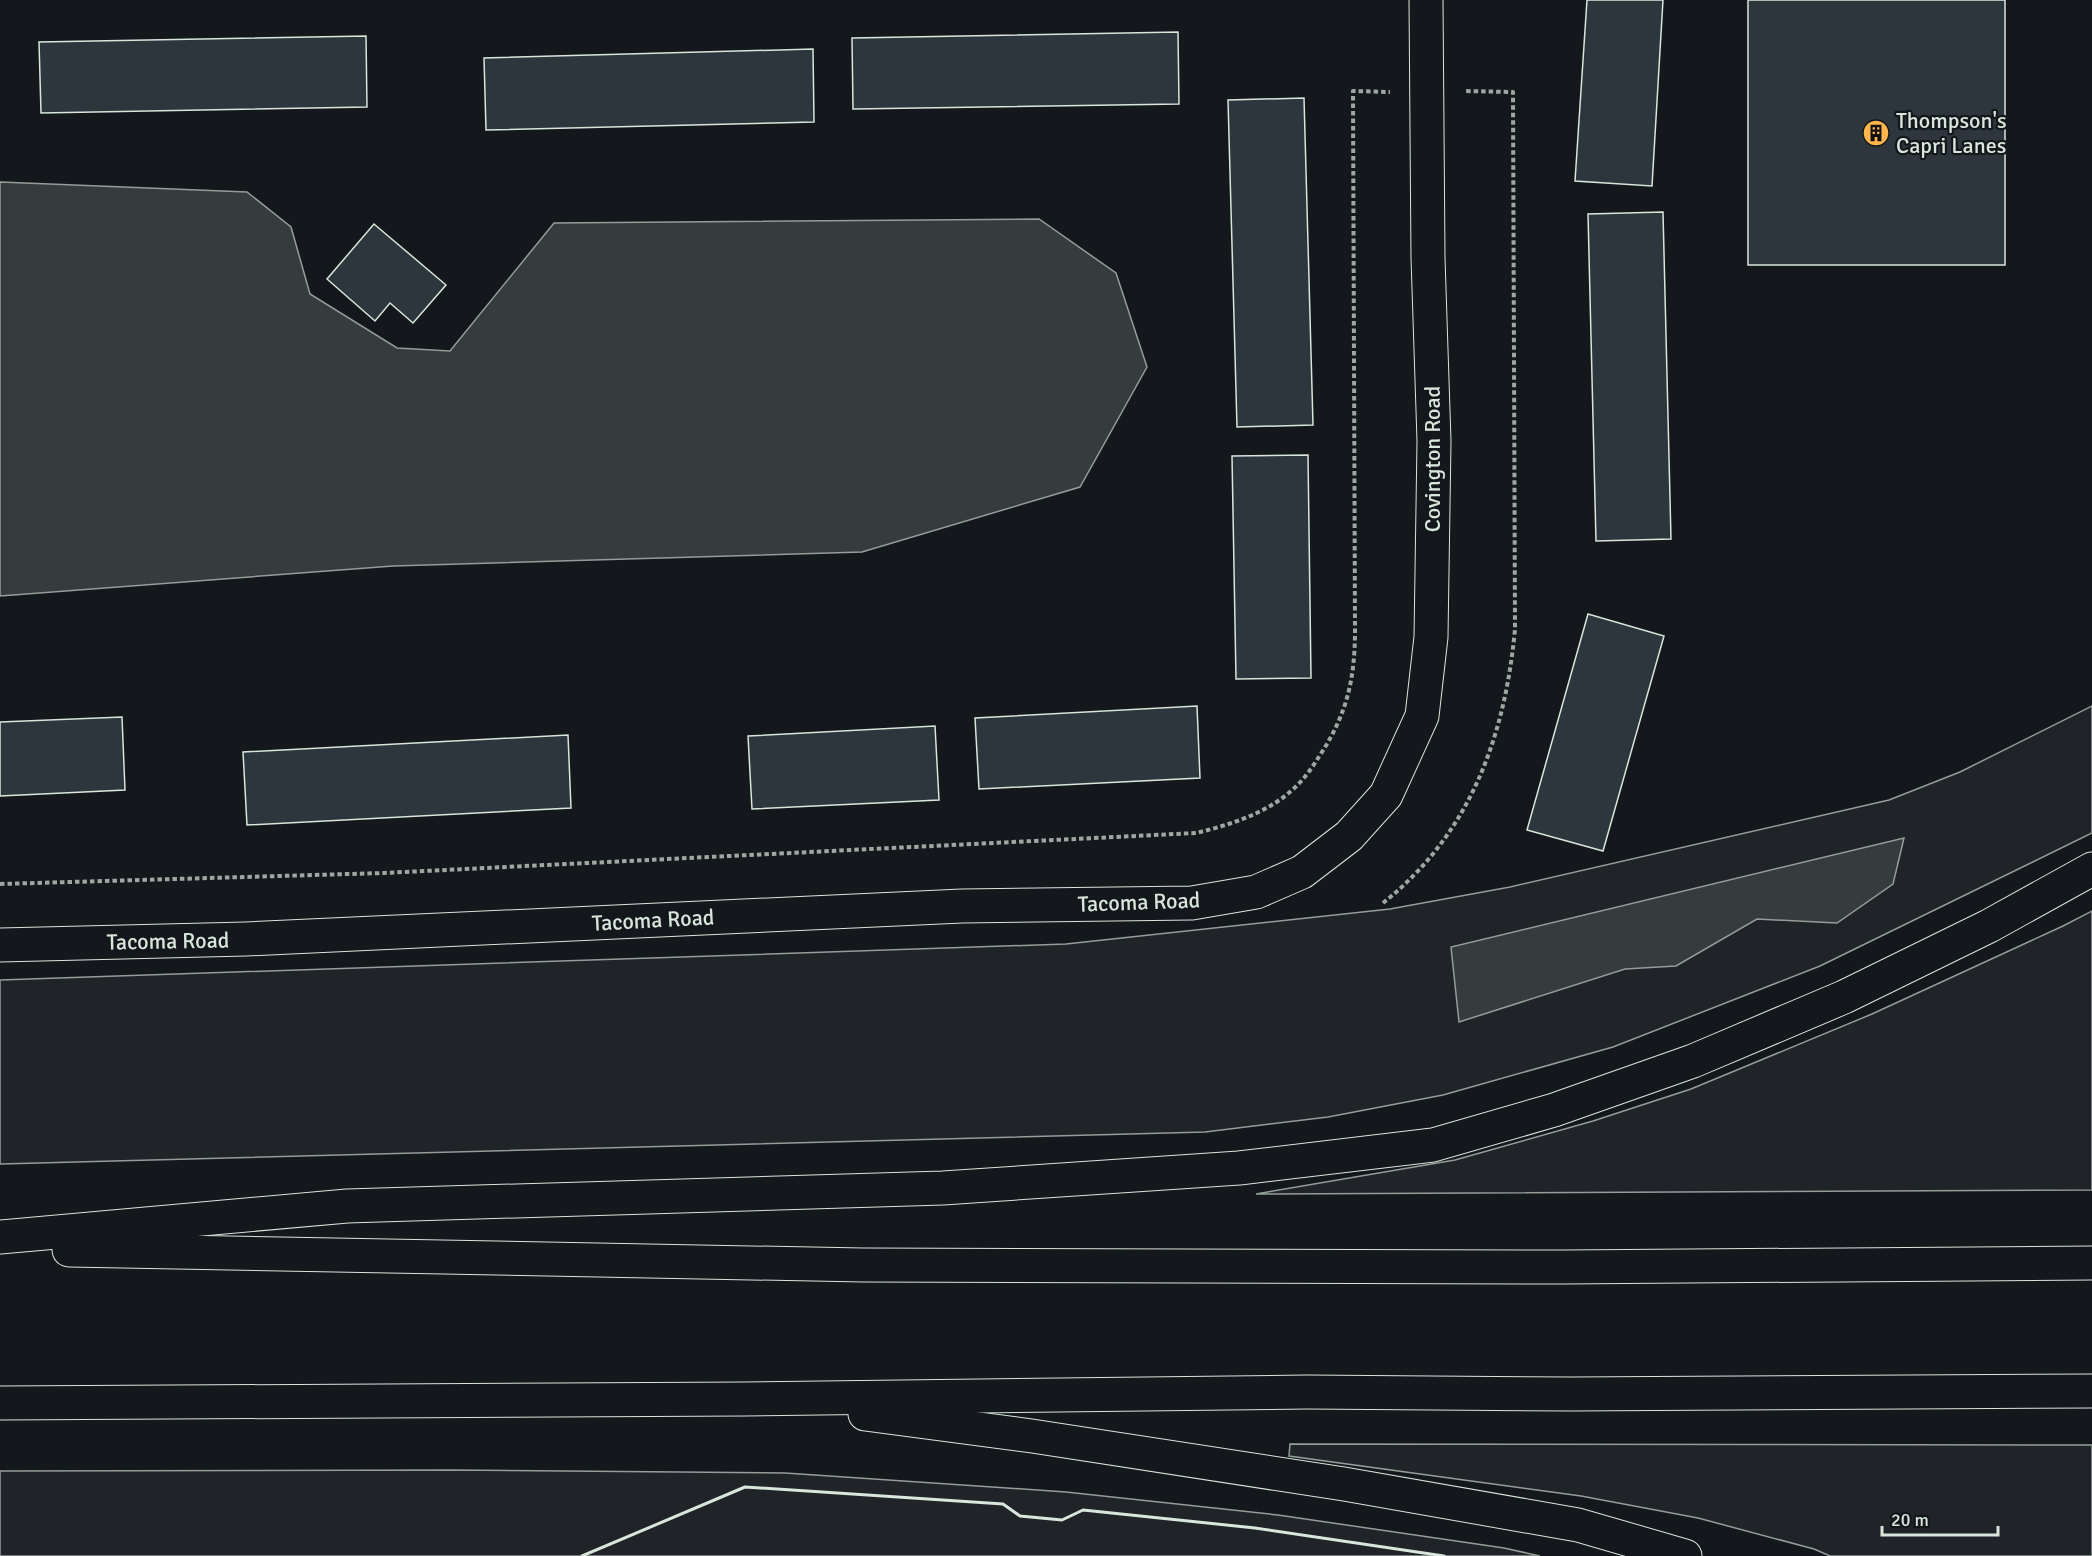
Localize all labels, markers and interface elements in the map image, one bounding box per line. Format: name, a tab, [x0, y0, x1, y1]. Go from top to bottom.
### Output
place label: Thompson's Capri Lanes	[1896, 107, 2007, 159]
building icon: Thompson's Capri Lanes	[1861, 118, 1891, 148]
street label: Covington Road	[1419, 386, 1446, 532]
street label: Tacoma Road	[1077, 886, 1201, 918]
street label: Tacoma Road	[591, 903, 715, 937]
street label: Tacoma Road	[106, 926, 230, 956]
scale bar	[1882, 1499, 1998, 1537]
text: 20 m	[1891, 1509, 1929, 1531]

